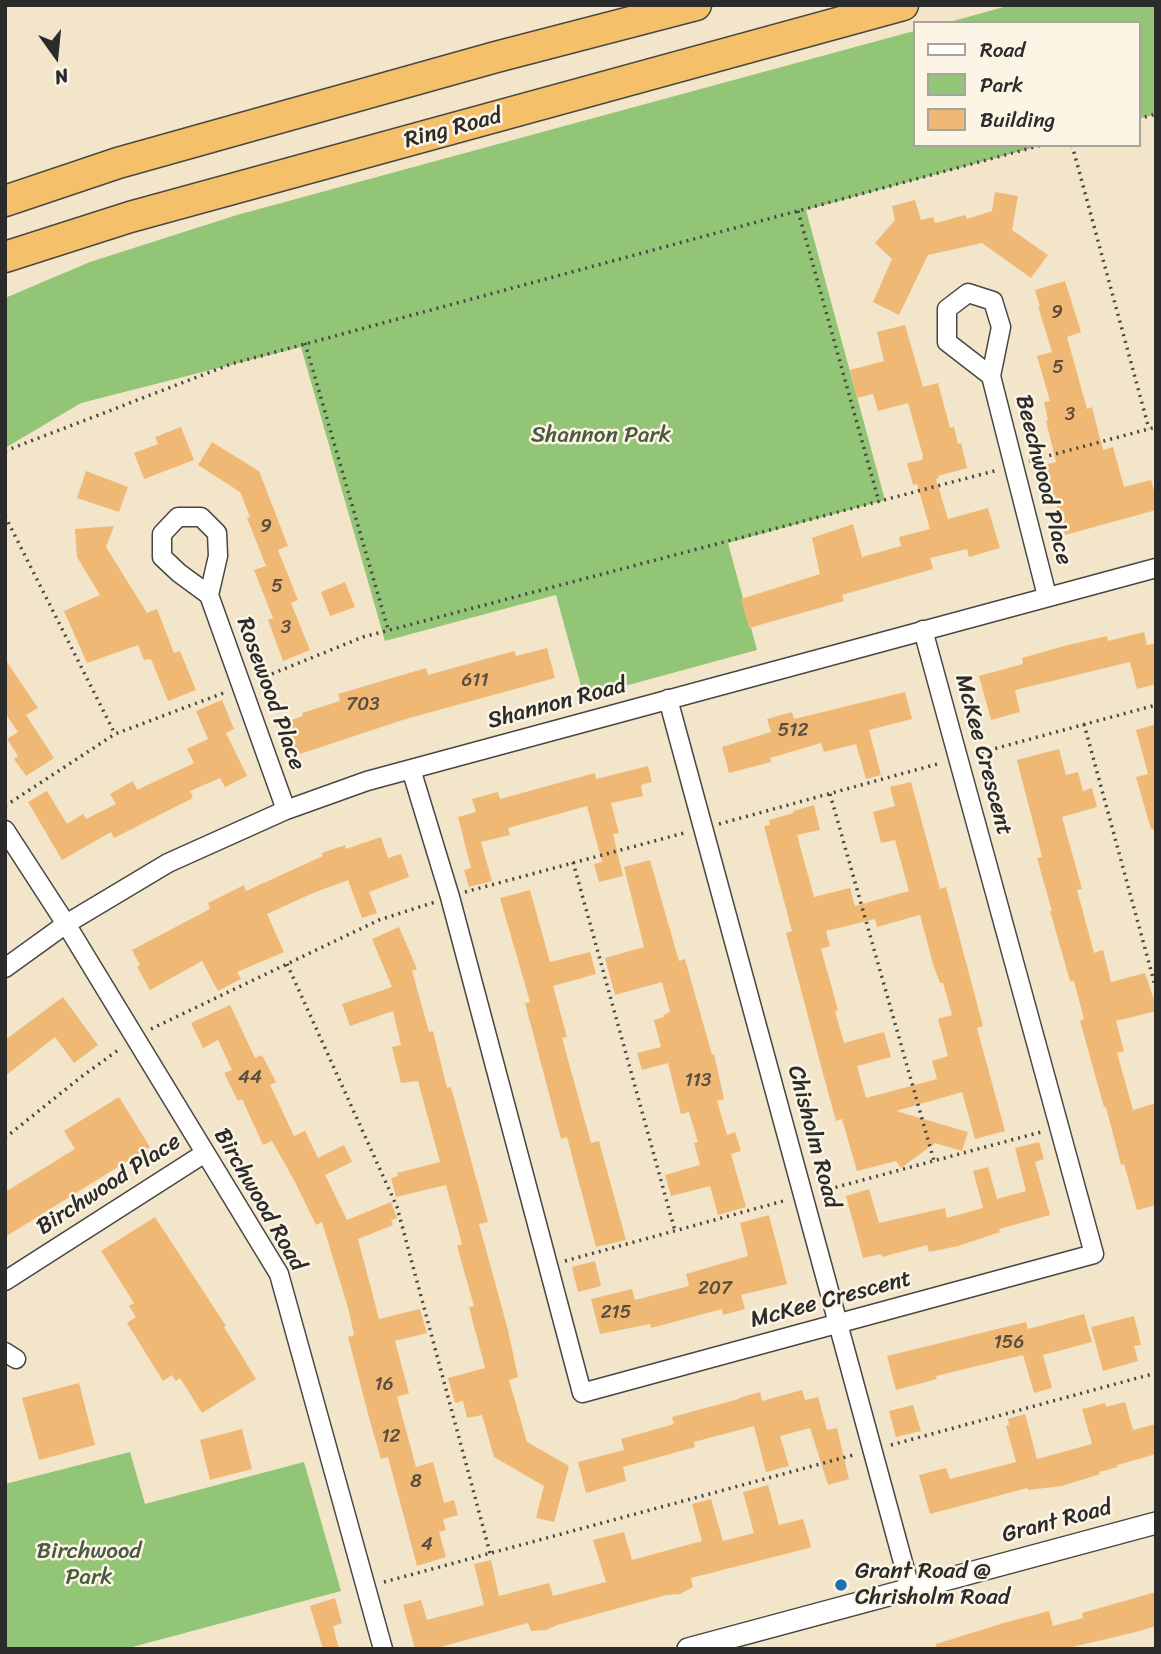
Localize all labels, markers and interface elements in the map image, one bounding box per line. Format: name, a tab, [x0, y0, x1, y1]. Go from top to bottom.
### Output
north arrow	[21, 21, 91, 91]
legend	[912, 21, 1140, 147]
text: Road	[980, 31, 1025, 69]
text: N	[51, 59, 72, 94]
text: Park	[980, 66, 1023, 104]
text: Building	[980, 101, 1055, 139]
street label: Ring Road	[401, 103, 505, 155]
house number: 9	[1051, 302, 1063, 324]
house number: 5	[1052, 357, 1064, 379]
street label: Beechwood Place	[1009, 392, 1077, 568]
house number: 3	[1065, 404, 1075, 426]
park label: Shannon Park	[531, 422, 671, 450]
house number: 9	[260, 516, 272, 538]
house number: 5	[271, 576, 283, 598]
street label: Rosewood Place	[230, 614, 310, 774]
house number: 3	[281, 617, 291, 639]
house number: 611	[461, 670, 489, 692]
street label: McKee Crescent	[948, 671, 1018, 839]
street label: Shannon Road	[485, 672, 629, 736]
house number: 703	[346, 694, 380, 716]
house number: 512	[778, 720, 808, 742]
street label: Chisholm Road	[781, 1063, 845, 1211]
house number: 44	[238, 1067, 262, 1089]
house number: 113	[685, 1070, 711, 1092]
street label: Birchwood Road	[207, 1124, 311, 1276]
street label: Birchwood Place	[32, 1128, 186, 1242]
street label: McKee Crescent	[747, 1265, 915, 1335]
house number: 207	[698, 1278, 732, 1300]
house number: 215	[601, 1302, 631, 1324]
house number: 156	[994, 1332, 1024, 1354]
house number: 16	[375, 1374, 393, 1396]
house number: 12	[381, 1426, 401, 1448]
house number: 8	[410, 1471, 422, 1493]
street label: Grant Road	[999, 1494, 1115, 1550]
house number: 4	[421, 1534, 433, 1556]
park label: Birchwood Park	[37, 1538, 141, 1592]
place label: Grant Road @ Chrisholm Road	[855, 1558, 1010, 1612]
marker: Grant Road @ Chrisholm Road	[833, 1577, 849, 1593]

